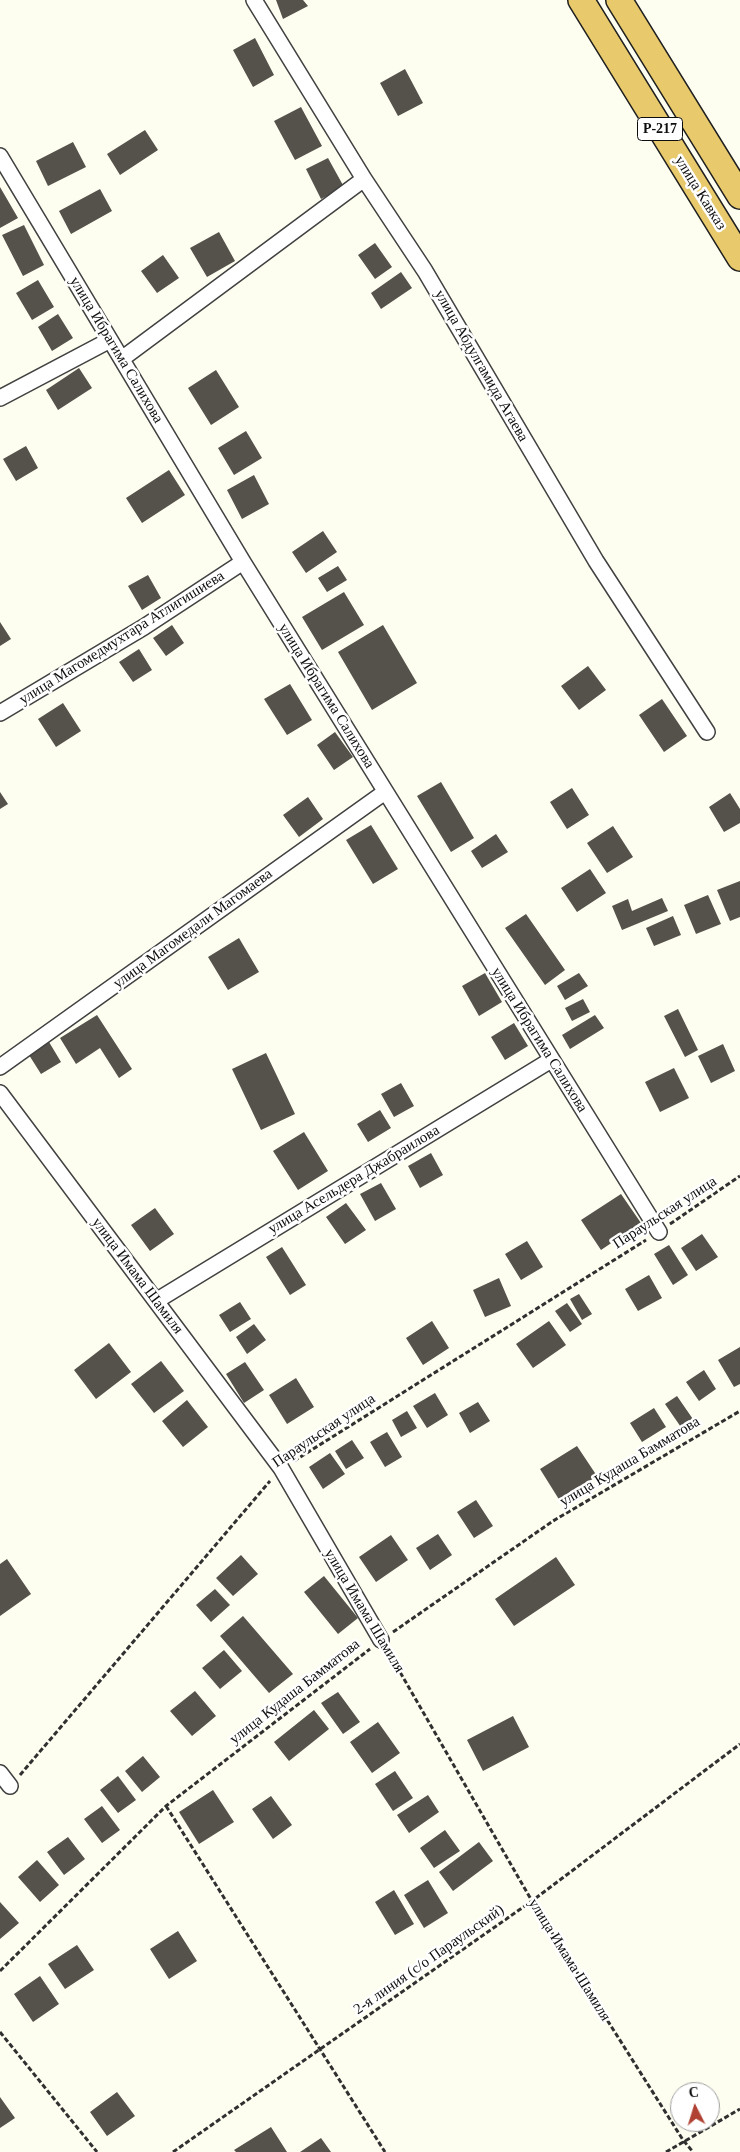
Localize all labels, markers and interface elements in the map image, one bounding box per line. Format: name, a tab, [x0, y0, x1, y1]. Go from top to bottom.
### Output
road number: Р-217	[638, 118, 682, 140]
street label: улица Кавказ	[670, 153, 730, 233]
street label: улица Ибрагима Салихова	[65, 274, 167, 426]
street label: улица Абдулгамида Агаева	[430, 287, 532, 445]
street label: улица Магомедмухтара Атлигишиева	[16, 567, 228, 709]
street label: улица Ибрагима Салихова	[274, 620, 378, 772]
street label: улица Магомедали Магомаева	[110, 865, 276, 993]
street label: улица Ибрагима Салихова	[487, 964, 591, 1116]
street label: улица Асельдера Джабраилова	[265, 1122, 443, 1238]
street label: Параульская улица	[610, 1173, 720, 1253]
street label: улица Имама Шамиля	[87, 1214, 187, 1338]
street label: Параульская улица	[269, 1390, 379, 1472]
street label: улица Кудаша Бамматова	[557, 1413, 703, 1511]
street label: улица Имама Шамиля	[320, 1546, 408, 1676]
street label: улица Кудаша Бамматова	[226, 1636, 364, 1748]
street label: улица Имама Шамиля	[524, 1895, 614, 2025]
street label: 2-я линия (с/о Параульский)	[350, 1901, 508, 2019]
north arrow	[670, 2082, 720, 2132]
text: С	[688, 2085, 699, 2100]

